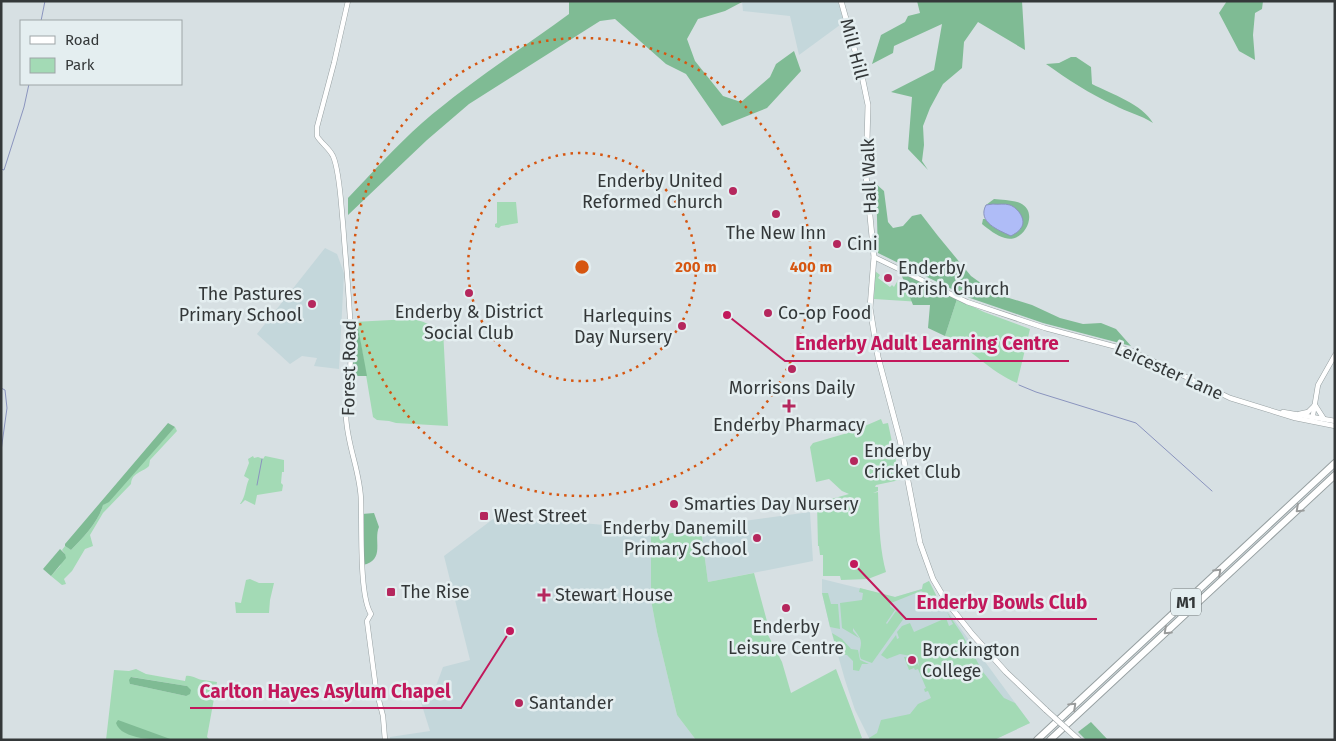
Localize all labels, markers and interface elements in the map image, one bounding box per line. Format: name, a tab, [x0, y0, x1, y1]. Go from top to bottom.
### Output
street label: Mill Hill	[835, 16, 873, 82]
legend	[20, 20, 182, 85]
text: Road	[65, 31, 100, 49]
text: Park	[65, 56, 95, 74]
street label: Hall Walk	[857, 137, 881, 214]
place label: Enderby United Reformed Church	[582, 170, 723, 213]
marker: Enderby United Reformed Church	[727, 185, 739, 197]
marker: The New Inn	[770, 208, 782, 220]
place label: The New Inn	[726, 222, 826, 244]
place label: Cini	[847, 233, 878, 255]
marker: Cini	[831, 238, 843, 250]
place label: Enderby Parish Church	[898, 257, 1010, 300]
centre of rings	[573, 258, 591, 276]
text: 200 m	[675, 258, 717, 276]
text: 400 m	[790, 258, 832, 276]
marker: Enderby Parish Church	[882, 272, 894, 284]
place label: The Pastures Primary School	[179, 283, 302, 326]
marker: Enderby & District Social Club	[463, 287, 475, 299]
marker: The Pastures Primary School	[306, 298, 318, 310]
place label: Enderby & District Social Club	[395, 301, 544, 344]
place label: Co-op Food	[778, 302, 871, 324]
place label: Harlequins Day Nursery	[574, 305, 672, 348]
marker: Co-op Food	[762, 307, 774, 319]
street label: Forest Road	[337, 320, 361, 416]
marker: Harlequins Day Nursery	[676, 320, 688, 332]
callout: Enderby Adult Learning Centre	[785, 327, 1069, 361]
text: Enderby Adult Learning Centre	[795, 332, 1059, 355]
street label: Leicester Lane	[1111, 337, 1227, 405]
marker: Morrisons Daily	[786, 363, 798, 375]
place label: Morrisons Daily	[729, 377, 855, 399]
marker: Enderby Pharmacy	[783, 400, 795, 412]
place label: Enderby Pharmacy	[713, 414, 865, 436]
place label: Enderby Cricket Club	[864, 440, 961, 483]
marker: Enderby Cricket Club	[848, 455, 860, 467]
place label: Smarties Day Nursery	[684, 493, 859, 515]
marker: Smarties Day Nursery	[668, 498, 680, 510]
one-way arrow	[1296, 503, 1305, 512]
place label: West Street	[494, 505, 588, 527]
marker: West Street	[478, 510, 490, 522]
place label: Enderby Danemill Primary School	[603, 517, 747, 560]
marker: Enderby Danemill Primary School	[751, 532, 763, 544]
one-way arrow	[1212, 569, 1221, 578]
place label: The Rise	[401, 581, 470, 603]
place label: Stewart House	[555, 584, 673, 606]
callout: Enderby Bowls Club	[906, 585, 1097, 619]
marker: The Rise	[385, 586, 397, 598]
marker: Stewart House	[537, 588, 551, 602]
road number: M1	[1171, 588, 1201, 616]
text: Enderby Bowls Club	[917, 591, 1087, 614]
marker: Enderby Leisure Centre	[780, 602, 792, 614]
place label: Enderby Leisure Centre	[728, 616, 844, 659]
one-way arrow	[1164, 625, 1173, 634]
place label: Brockington College	[922, 639, 1020, 682]
marker: Brockington College	[906, 654, 918, 666]
callout: Carlton Hayes Asylum Chapel	[190, 674, 461, 708]
text: Carlton Hayes Asylum Chapel	[199, 680, 451, 703]
place label: Santander	[529, 692, 613, 714]
marker: Santander	[513, 697, 525, 709]
one-way arrow	[1067, 703, 1076, 712]

